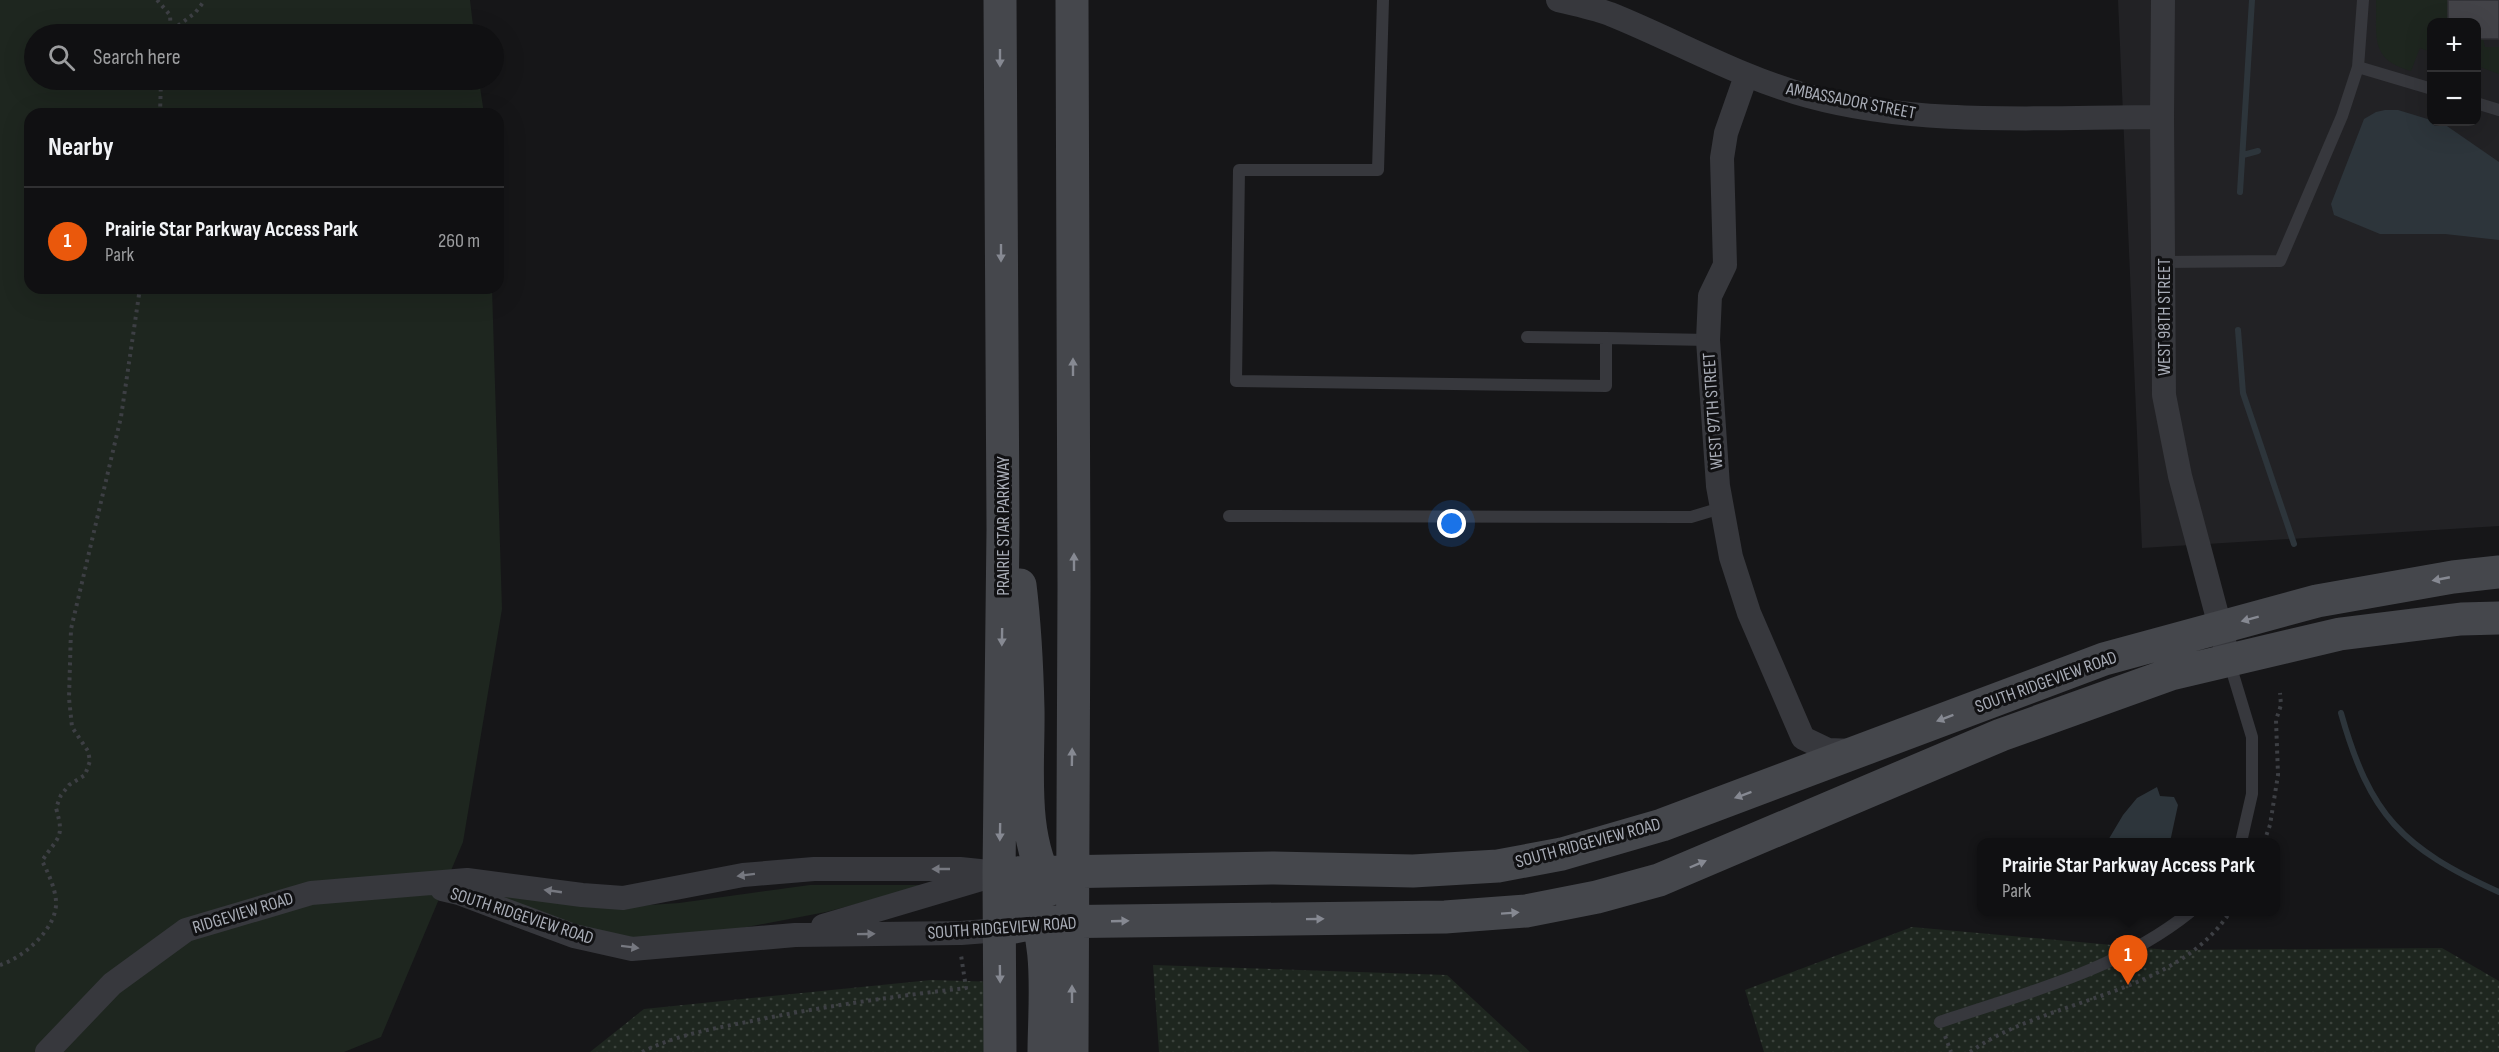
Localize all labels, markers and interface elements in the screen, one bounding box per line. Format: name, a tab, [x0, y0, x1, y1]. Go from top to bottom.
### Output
map controls	[2427, 18, 2481, 126]
button: +	[2427, 18, 2481, 72]
search box	[24, 24, 504, 90]
icon: search	[45, 41, 78, 74]
text: Search here	[93, 44, 180, 71]
one-way arrow	[995, 49, 1005, 68]
button: −	[2427, 72, 2481, 126]
street label: AMBASSADOR STREET	[1784, 78, 1917, 124]
text: Nearby	[48, 132, 114, 163]
text: Prairie Star Parkway Access Park	[105, 216, 358, 243]
text: 1	[64, 229, 71, 253]
text: 260 m	[438, 229, 480, 253]
text: Park	[105, 243, 134, 267]
one-way arrow	[996, 244, 1006, 263]
street label: WEST 98TH STREET	[2154, 258, 2175, 376]
street label: WEST 97TH STREET	[1698, 352, 1728, 470]
one-way arrow	[1068, 357, 1078, 376]
street label: PRAIRIE STAR PARKWAY	[993, 456, 1014, 596]
your location	[1437, 509, 1466, 538]
one-way arrow	[1069, 552, 1079, 571]
one-way arrow	[2431, 575, 2450, 584]
one-way arrow	[2241, 615, 2259, 624]
one-way arrow	[997, 628, 1007, 647]
street label: SOUTH RIDGEVIEW ROAD	[1972, 647, 2120, 717]
one-way arrow	[1936, 714, 1954, 724]
one-way arrow	[1067, 747, 1077, 766]
one-way arrow	[1734, 790, 1752, 800]
street label: SOUTH RIDGEVIEW ROAD	[1513, 814, 1663, 872]
one-way arrow	[995, 823, 1004, 842]
popup	[1977, 838, 2280, 916]
text: Prairie Star Parkway Access Park	[2002, 852, 2255, 879]
one-way arrow	[1689, 859, 1707, 868]
one-way arrow	[931, 864, 950, 874]
one-way arrow	[736, 870, 755, 880]
text: Park	[2002, 879, 2031, 903]
street label: SOUTH RIDGEVIEW ROAD	[448, 883, 596, 949]
one-way arrow	[544, 887, 563, 896]
street label: RIDGEVIEW ROAD	[190, 888, 296, 938]
one-way arrow	[1500, 908, 1519, 917]
street label: SOUTH RIDGEVIEW ROAD	[927, 912, 1077, 944]
one-way arrow	[1306, 914, 1325, 924]
one-way arrow	[1111, 917, 1130, 926]
one-way arrow	[856, 929, 875, 939]
pin: 1	[2108, 936, 2148, 985]
one-way arrow	[620, 942, 639, 952]
one-way arrow	[995, 964, 1005, 983]
one-way arrow	[1067, 984, 1077, 1003]

